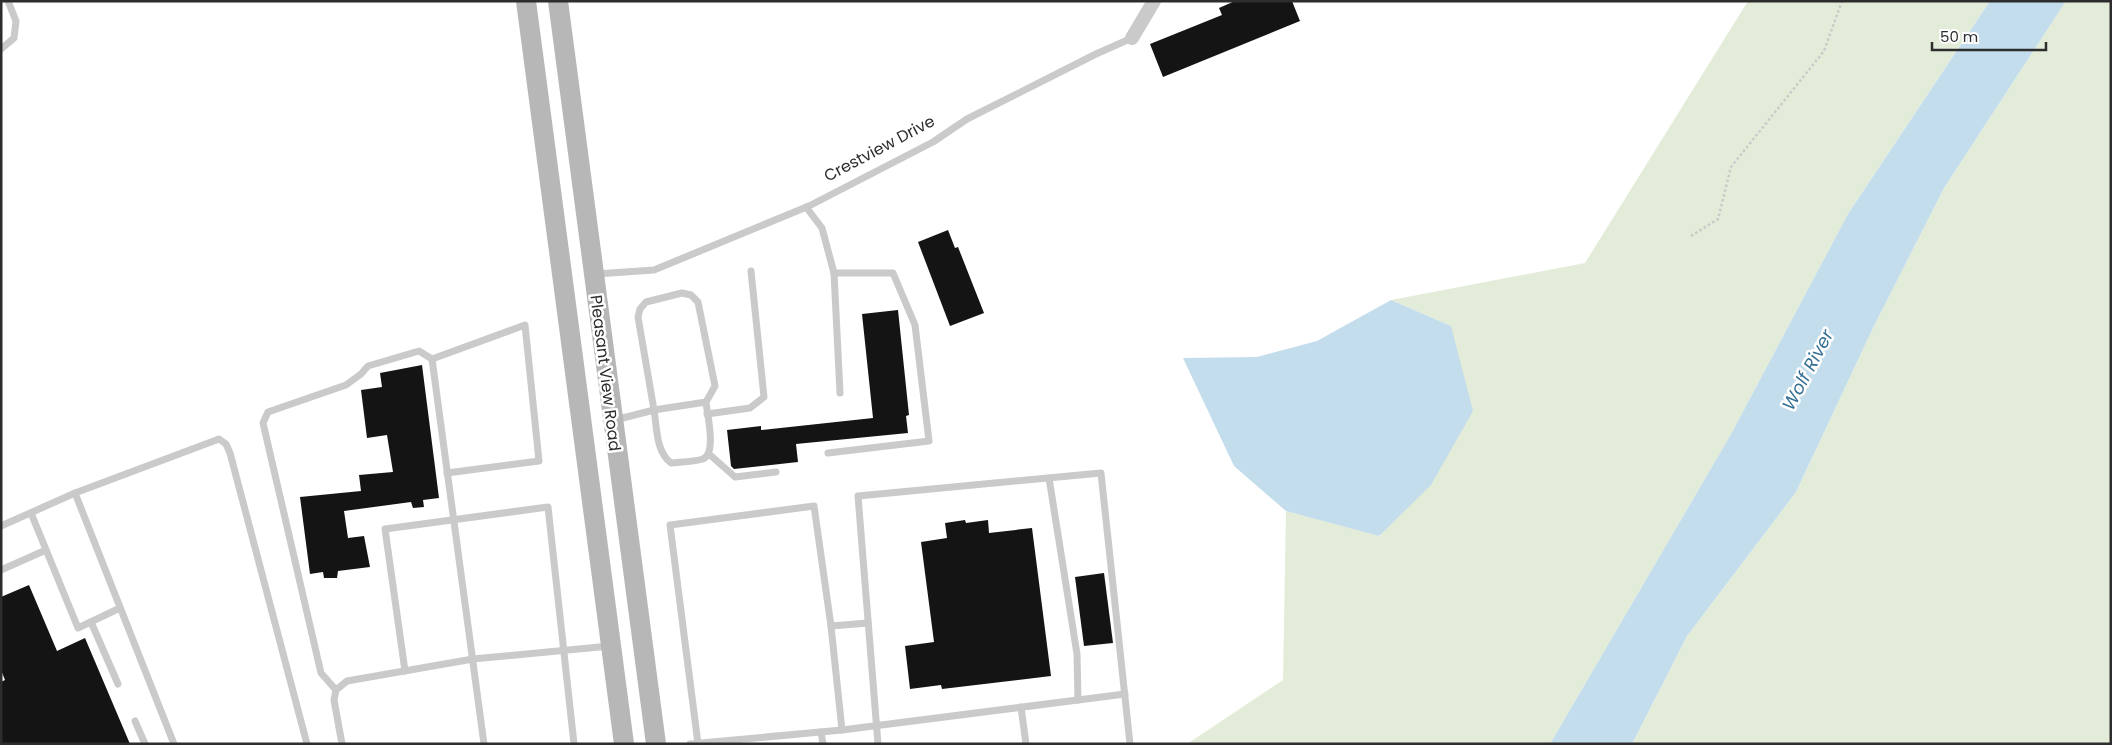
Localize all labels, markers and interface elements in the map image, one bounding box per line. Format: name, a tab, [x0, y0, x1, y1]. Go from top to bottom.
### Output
scale bar	[1932, 20, 2046, 52]
text: 50 m	[1940, 26, 1978, 47]
street label: Crestview Drive	[820, 109, 939, 187]
street label: Pleasant View Road	[585, 294, 626, 452]
water label: Wolf River	[1776, 324, 1840, 415]

